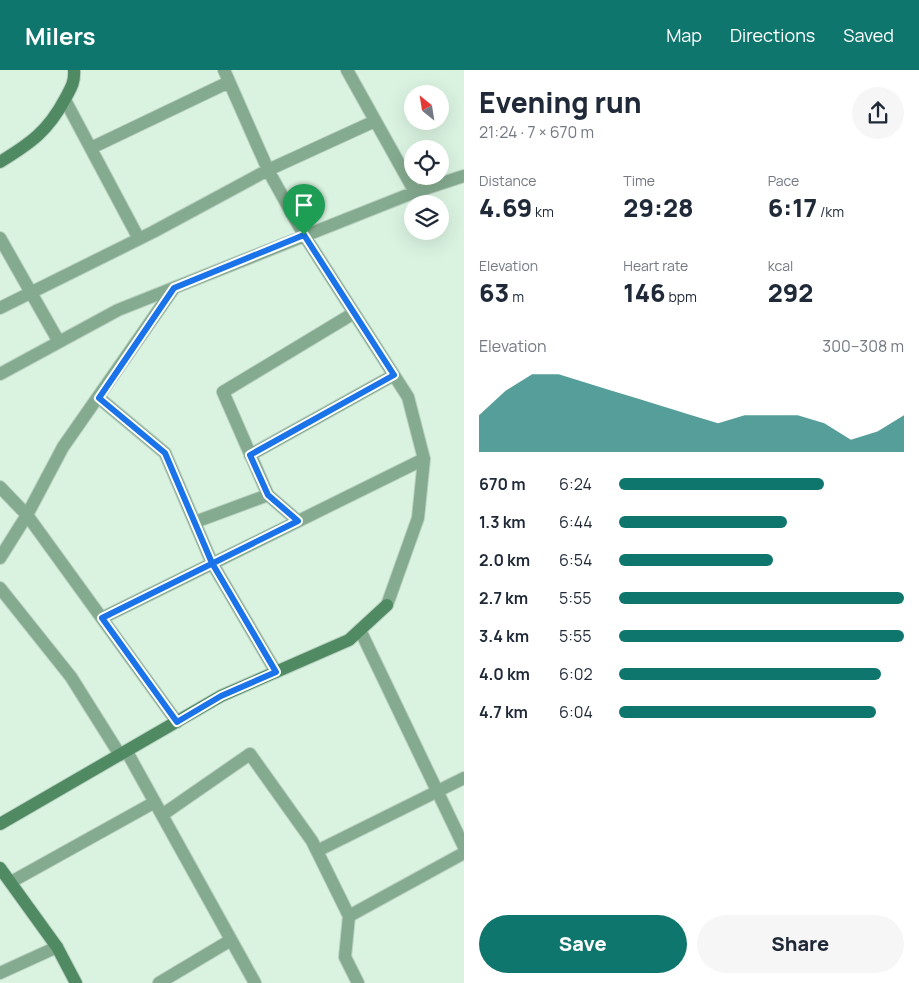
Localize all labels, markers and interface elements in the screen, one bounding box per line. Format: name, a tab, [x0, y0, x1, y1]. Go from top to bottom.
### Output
text: Milers	[25, 19, 96, 52]
text: Map	[666, 23, 702, 47]
text: Directions	[730, 23, 815, 47]
text: Saved	[843, 23, 894, 47]
text: Evening run	[479, 83, 642, 121]
north arrow	[404, 85, 449, 130]
map controls	[404, 85, 449, 240]
button: share	[852, 87, 904, 139]
text: 21:24 · 7 × 670 m	[479, 121, 594, 143]
button: locate	[404, 140, 449, 185]
text: Distance	[479, 171, 536, 190]
text: Time	[623, 171, 655, 190]
text: Pace	[768, 171, 799, 190]
pin	[283, 184, 325, 235]
text: 4.69	[479, 190, 532, 225]
text: 29:28	[623, 190, 694, 225]
text: 6:17	[768, 190, 817, 225]
icon: arrive	[290, 191, 318, 219]
button: layers	[404, 195, 449, 240]
text: km	[532, 202, 554, 221]
text: /km	[817, 202, 844, 221]
text: Elevation	[479, 256, 538, 275]
text: Heart rate	[623, 256, 688, 275]
text: kcal	[768, 256, 793, 275]
text: 63	[479, 275, 509, 310]
text: 146	[623, 275, 666, 310]
text: 292	[768, 275, 813, 310]
text: m	[509, 287, 524, 306]
text: bpm	[666, 287, 697, 306]
text: Elevation	[479, 335, 547, 357]
text: 300–308 m	[822, 335, 904, 357]
text: 670 m	[479, 473, 526, 495]
text: 6:24	[559, 473, 592, 495]
text: 1.3 km	[479, 511, 526, 533]
text: 6:44	[559, 511, 593, 533]
text: 2.0 km	[479, 549, 530, 571]
text: 6:54	[559, 549, 592, 571]
text: 2.7 km	[479, 587, 528, 609]
text: 5:55	[559, 587, 592, 609]
text: 3.4 km	[479, 625, 529, 647]
text: 5:55	[559, 625, 592, 647]
text: 4.0 km	[479, 663, 530, 685]
text: 6:02	[559, 663, 593, 685]
text: 4.7 km	[479, 701, 528, 723]
text: 6:04	[559, 701, 593, 723]
button: Save	[479, 915, 687, 973]
button: Share	[697, 915, 904, 973]

